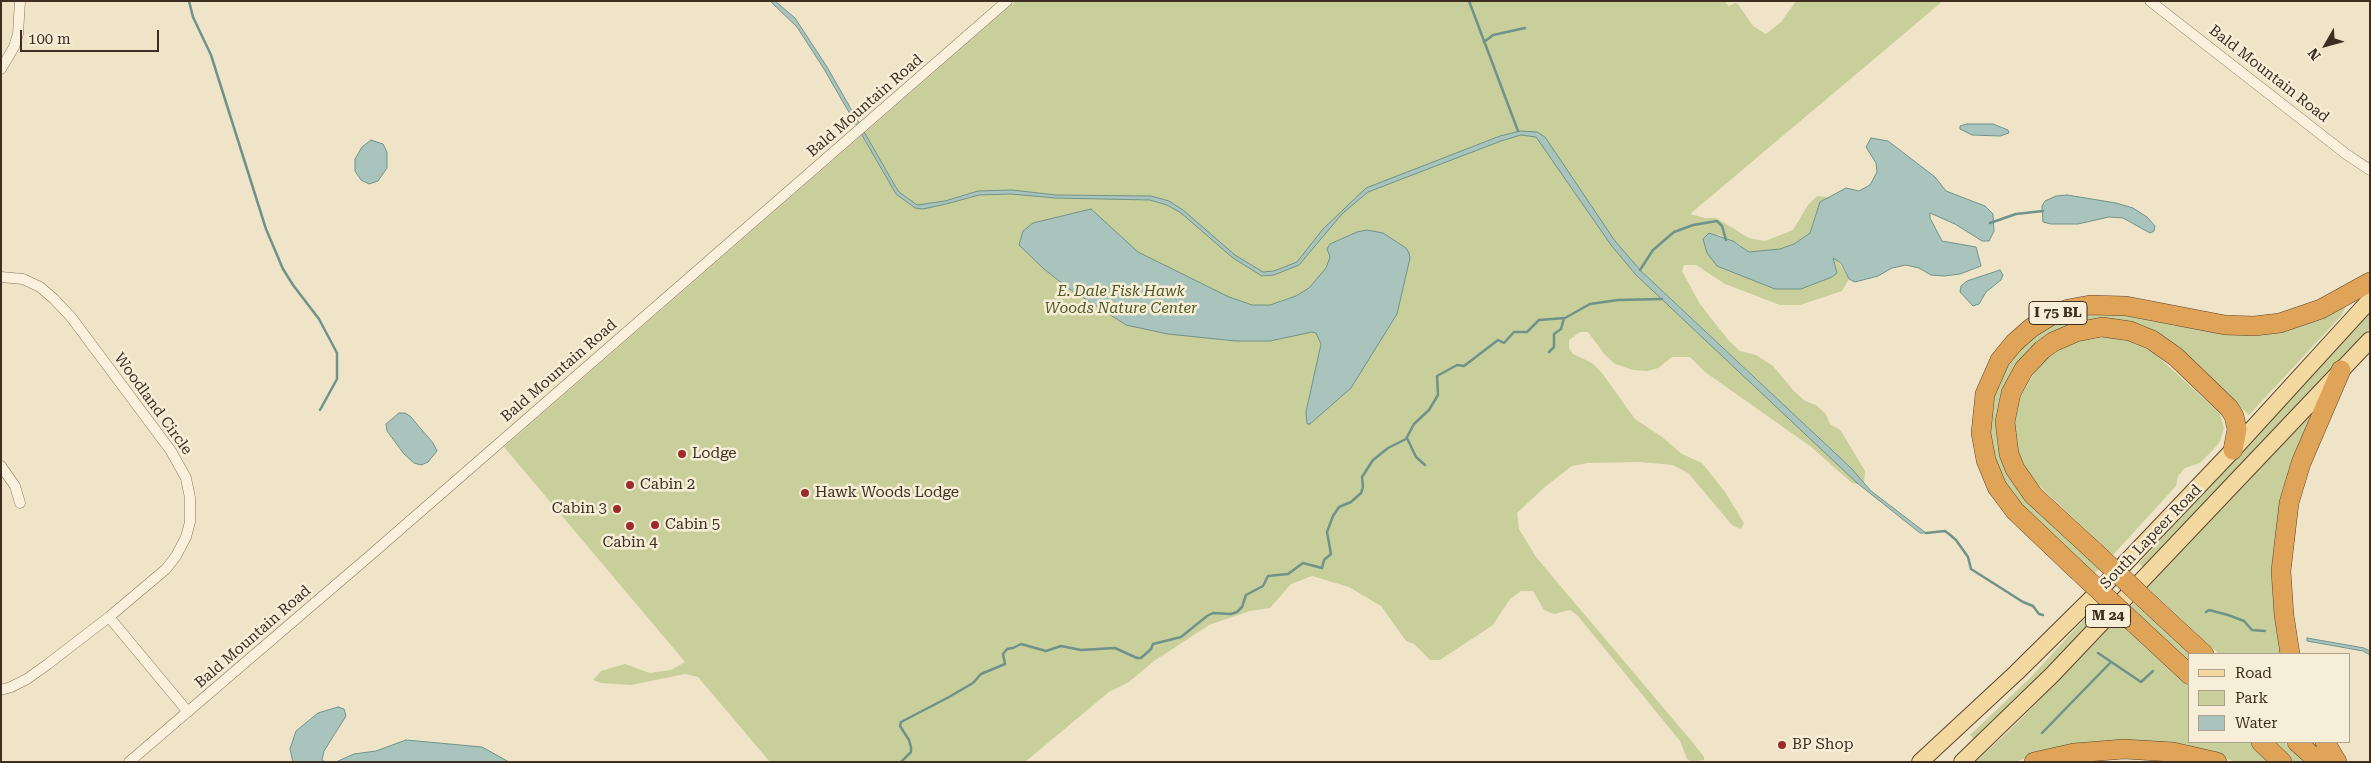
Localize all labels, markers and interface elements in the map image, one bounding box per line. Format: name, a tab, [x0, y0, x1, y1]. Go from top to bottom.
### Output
scale bar	[22, 20, 161, 52]
north arrow	[2301, 20, 2351, 70]
street label: Bald Mountain Road	[2205, 22, 2333, 126]
text: 100 m	[28, 30, 71, 48]
text: N	[2305, 45, 2324, 63]
street label: Bald Mountain Road	[804, 51, 926, 161]
park label: E. Dale Fisk Hawk Woods Nature Center	[1045, 283, 1197, 318]
road number: I 75 BL	[2029, 302, 2087, 324]
street label: Bald Mountain Road	[498, 316, 620, 426]
street label: Woodland Circle	[110, 350, 196, 458]
place label: Lodge	[692, 445, 737, 463]
marker: Lodge	[676, 448, 688, 460]
place label: Cabin 2	[640, 476, 695, 494]
marker: Cabin 2	[624, 479, 636, 491]
street label: South Lapeer Road	[2097, 481, 2205, 593]
place label: Hawk Woods Lodge	[815, 484, 959, 502]
marker: Hawk Woods Lodge	[799, 487, 811, 499]
place label: Cabin 3	[552, 500, 607, 518]
marker: Cabin 3	[611, 503, 623, 515]
place label: Cabin 5	[665, 516, 720, 534]
marker: Cabin 5	[649, 519, 661, 531]
marker: Cabin 4	[624, 520, 636, 532]
place label: Cabin 4	[602, 534, 658, 552]
street label: Bald Mountain Road	[192, 582, 314, 692]
road number: M 24	[2086, 604, 2130, 628]
legend	[2188, 653, 2351, 743]
text: Road	[2235, 664, 2272, 682]
text: Park	[2235, 689, 2268, 707]
text: Water	[2235, 714, 2277, 732]
place label: BP Shop	[1792, 736, 1854, 754]
marker: BP Shop	[1776, 739, 1788, 751]

